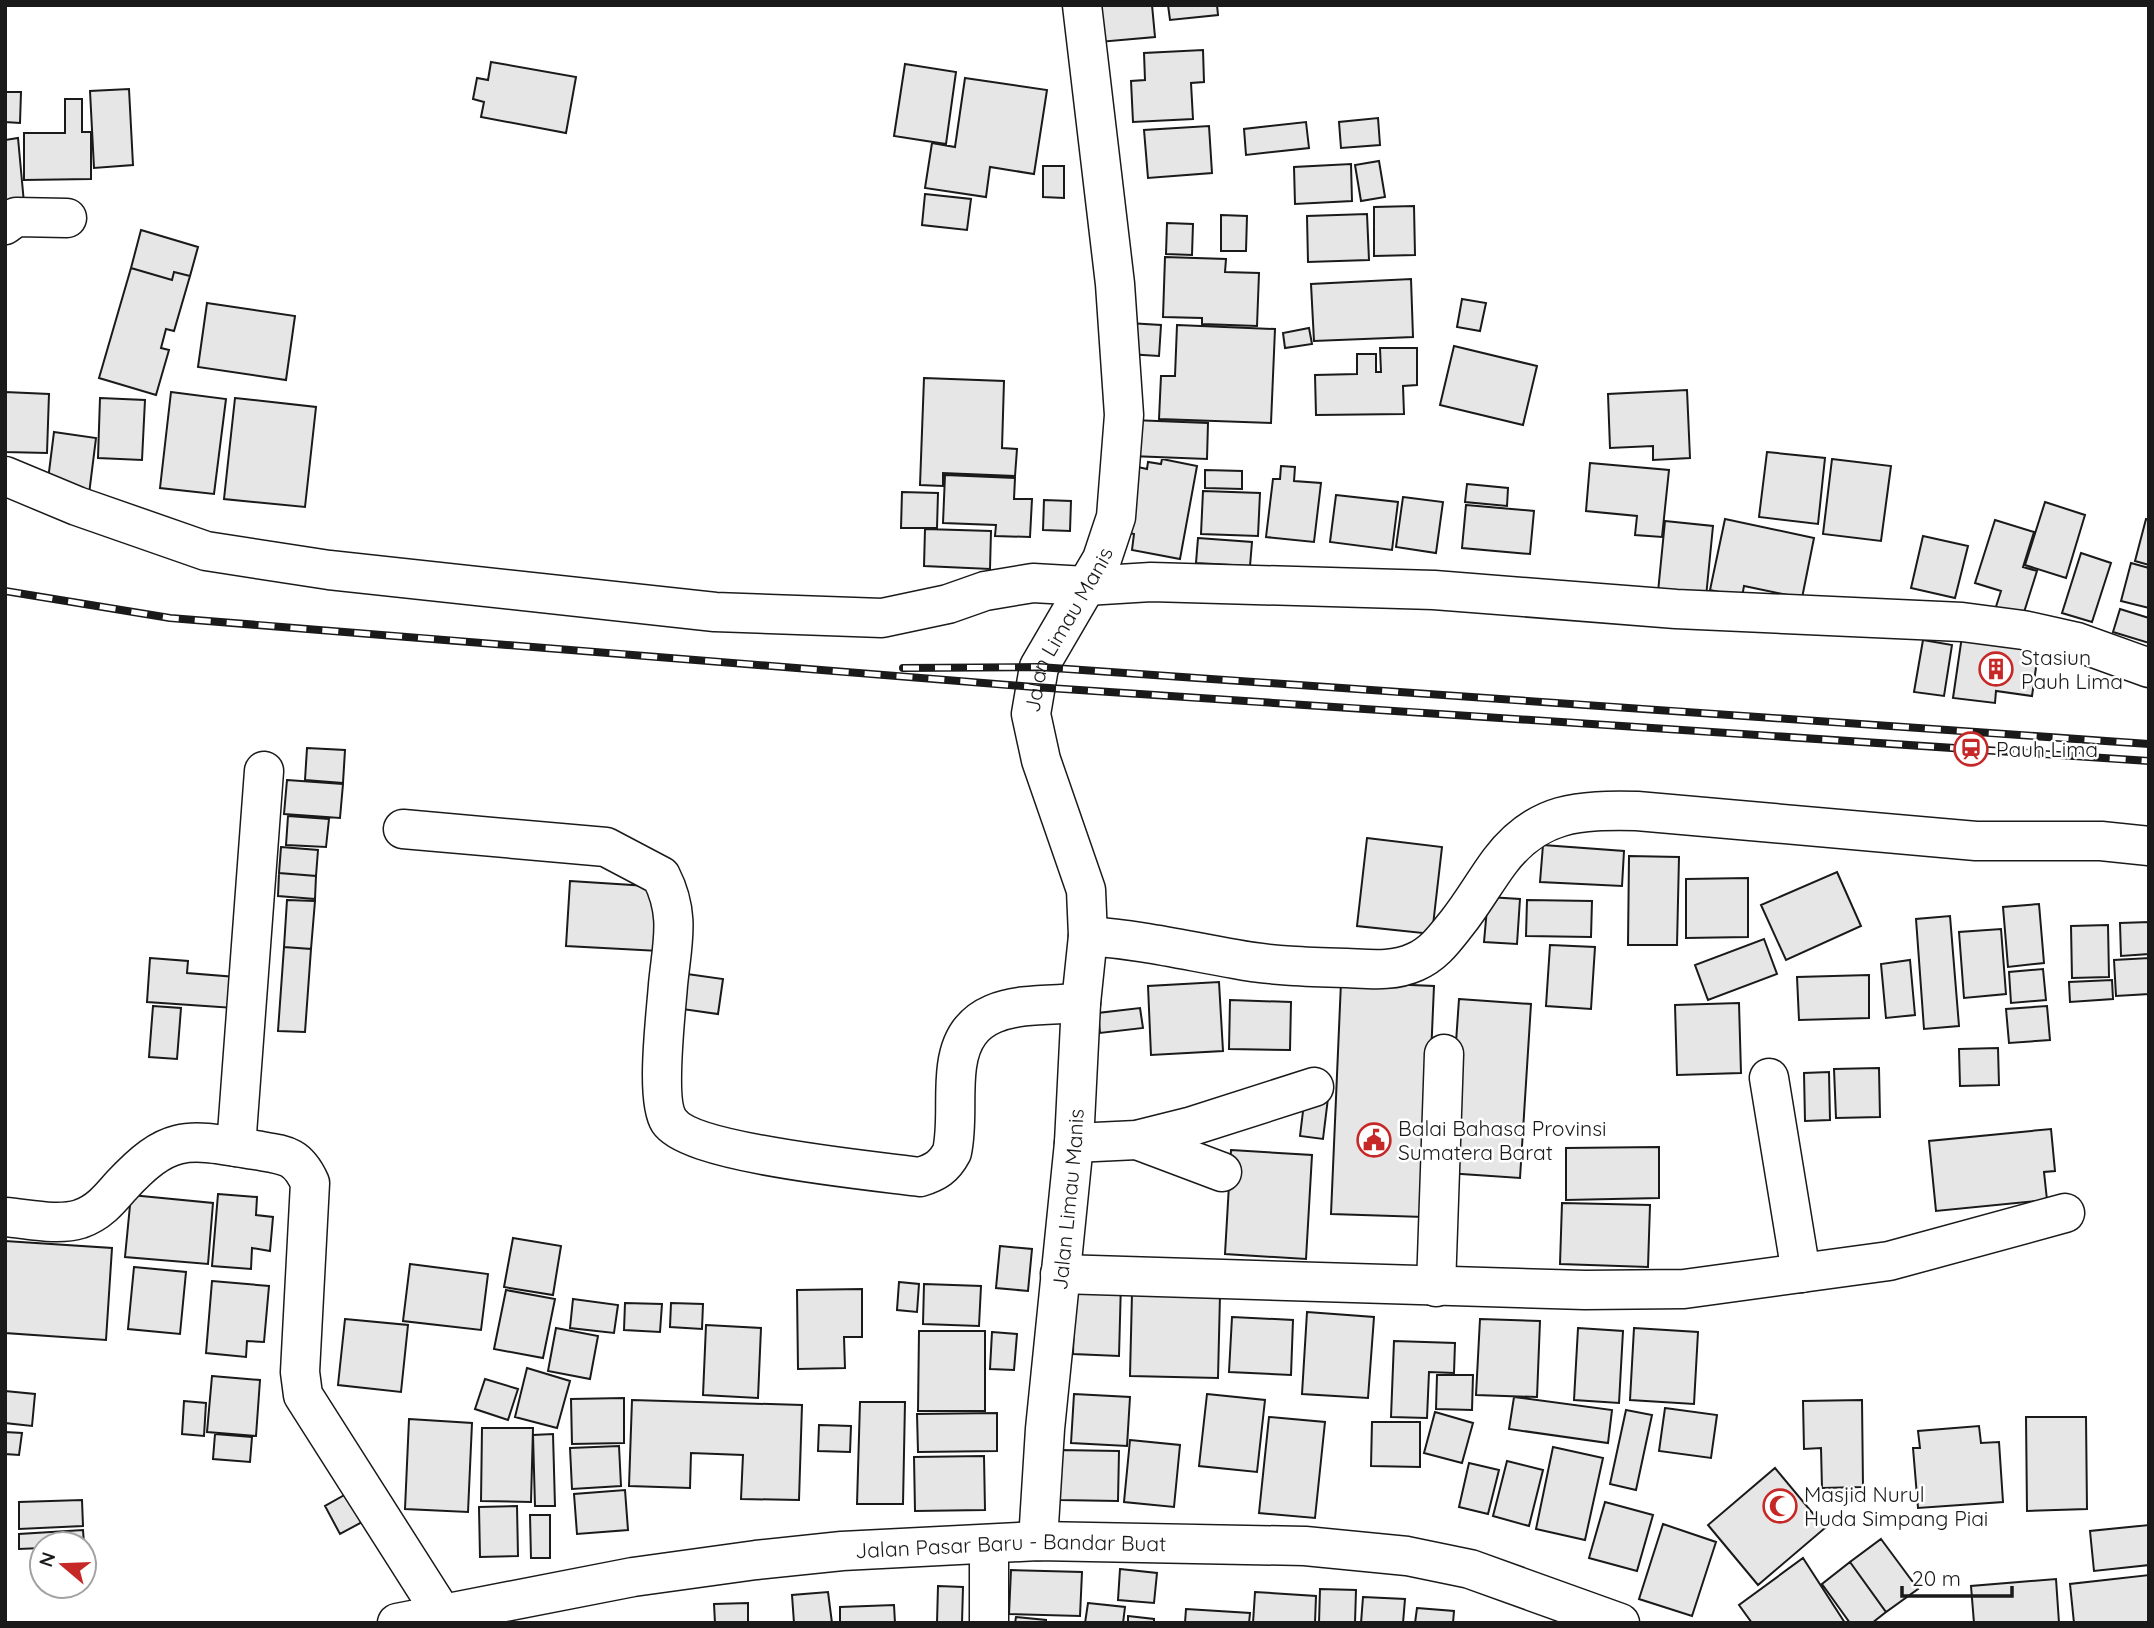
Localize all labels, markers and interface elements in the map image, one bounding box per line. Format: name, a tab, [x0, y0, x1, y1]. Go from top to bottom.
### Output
street label: Jalan Limau Manis	[1019, 544, 1118, 714]
place label: Stasiun Pauh Lima	[2021, 644, 2123, 694]
building icon: Stasiun Pauh Lima	[1977, 650, 2015, 688]
station icon: Pauh Lima	[1952, 730, 1990, 768]
place label: Pauh Lima	[1996, 736, 2098, 762]
street label: Jalan Limau Manis	[1046, 1108, 1089, 1291]
place label: Balai Bahasa Provinsi Sumatera Barat	[1398, 1115, 1607, 1165]
public building icon: Balai Bahasa Provinsi Sumatera Barat	[1355, 1121, 1393, 1159]
place label: Masjid Nurul Huda Simpang Piai	[1804, 1481, 1988, 1531]
mosque icon: Masjid Nurul Huda Simpang Piai	[1761, 1487, 1799, 1525]
street label: Jalan Pasar Baru - Bandar Buat	[855, 1528, 1167, 1563]
north arrow	[28, 1530, 98, 1600]
text: N	[33, 1549, 61, 1570]
scale bar	[1902, 1554, 2012, 1598]
text: 20 m	[1912, 1565, 1961, 1591]

